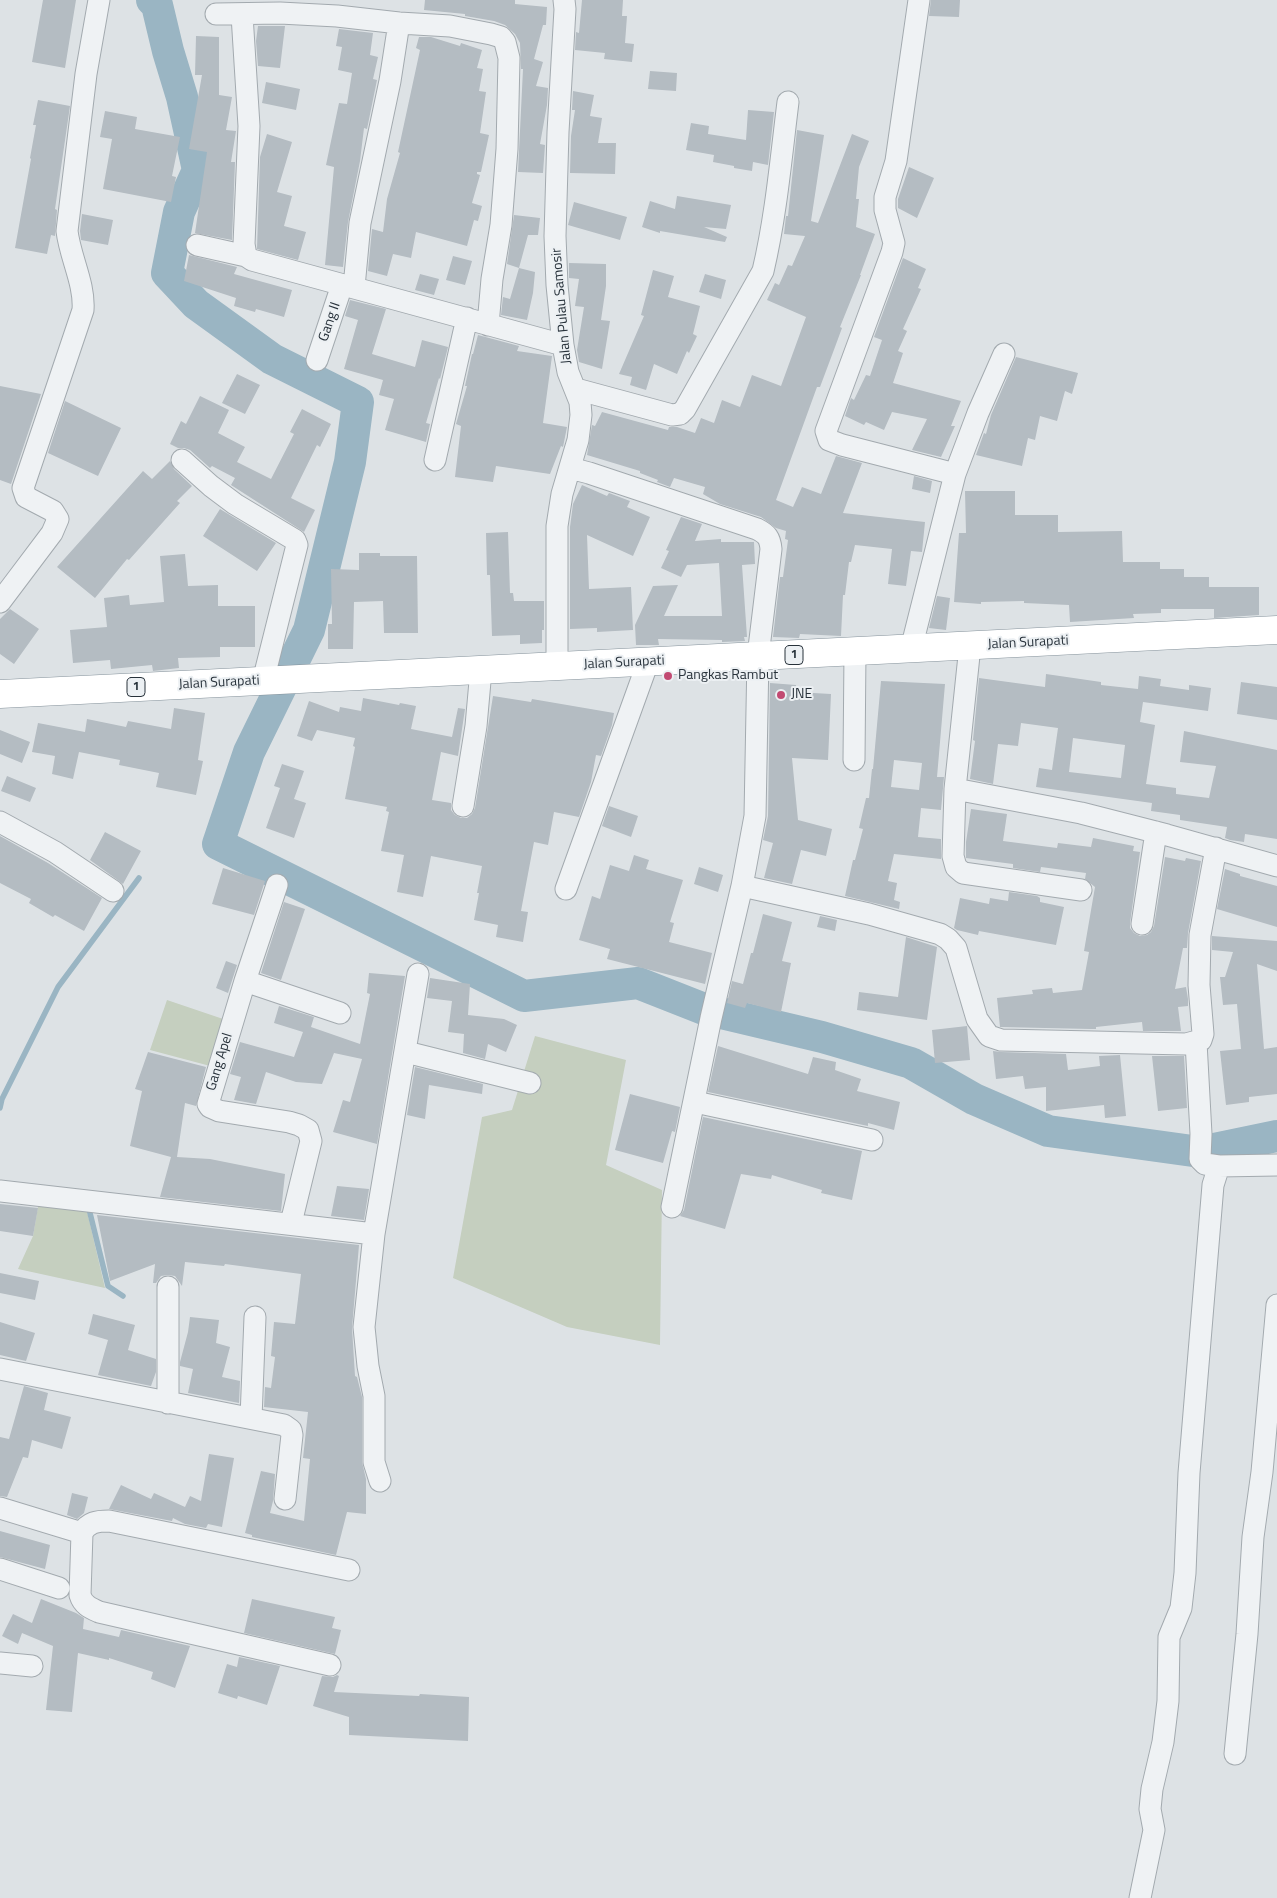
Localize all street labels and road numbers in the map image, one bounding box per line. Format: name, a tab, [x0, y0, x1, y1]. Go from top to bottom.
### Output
street label: Jalan Pulau Samosir	[549, 247, 575, 365]
street label: Gang II	[315, 300, 345, 344]
street label: Jalan Surapati	[987, 632, 1069, 654]
road number: 1	[785, 646, 803, 664]
street label: Jalan Surapati	[583, 652, 665, 674]
street label: Jalan Surapati	[178, 672, 260, 694]
road number: 1	[127, 678, 145, 696]
street label: Gang Apel	[203, 1031, 237, 1093]

